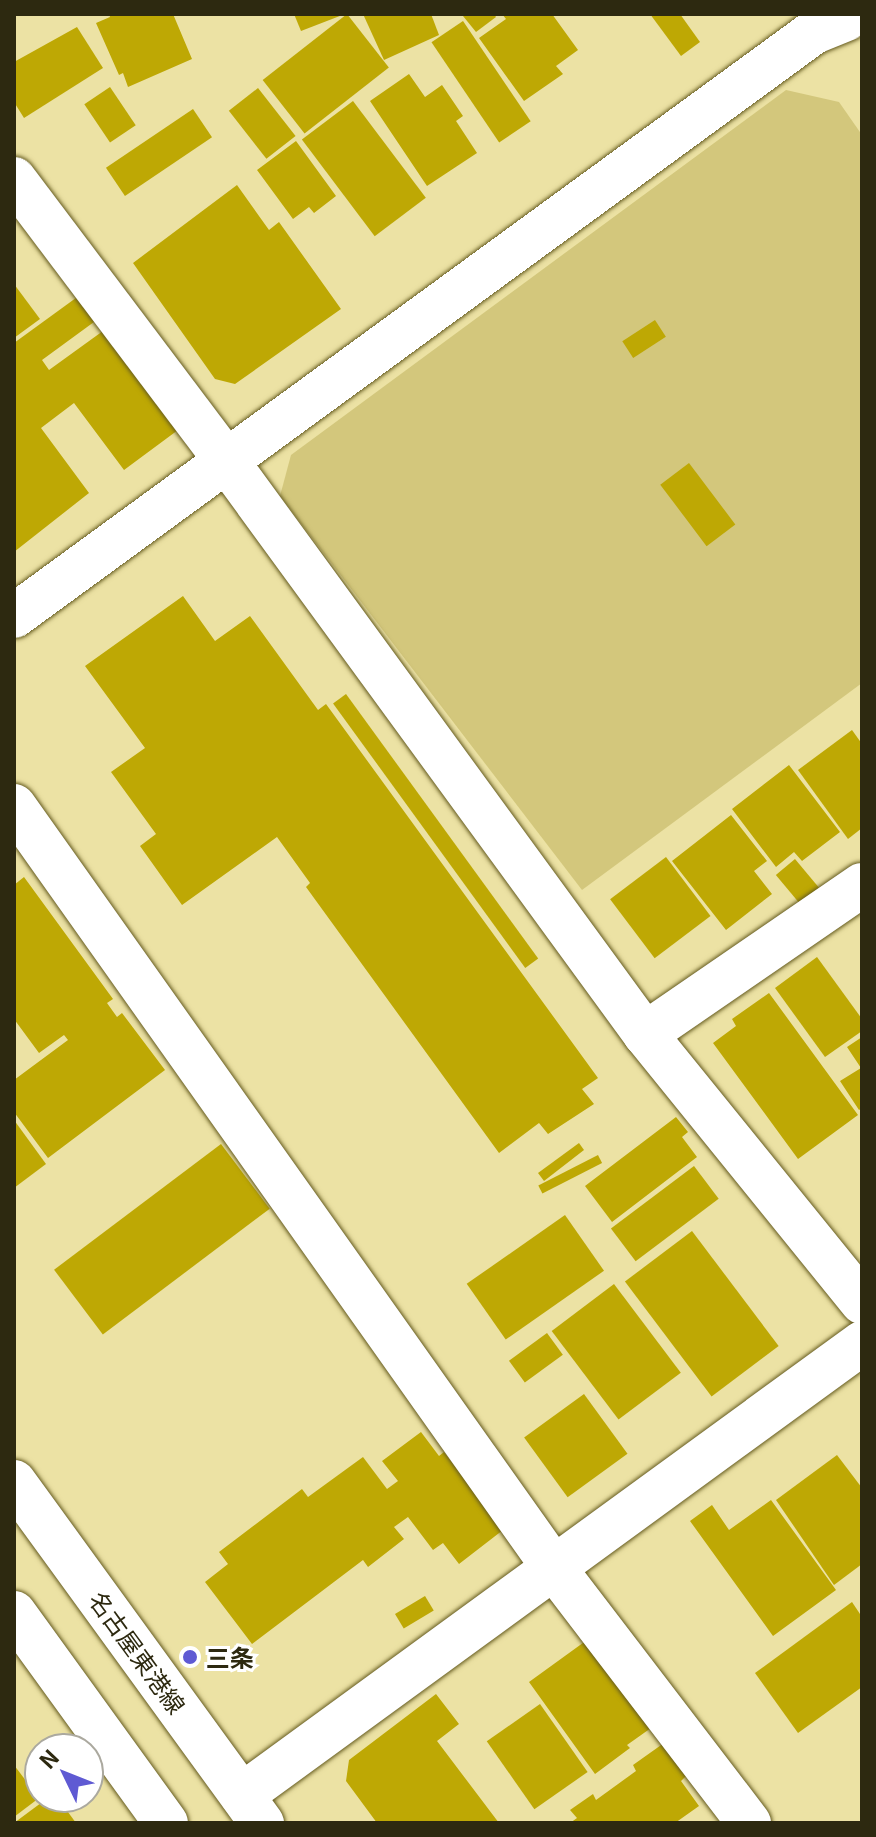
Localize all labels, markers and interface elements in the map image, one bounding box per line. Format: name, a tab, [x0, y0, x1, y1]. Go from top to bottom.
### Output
street label: 名古屋東港線	[84, 1585, 192, 1719]
place label: 三条	[206, 1643, 254, 1671]
marker: 三条	[181, 1648, 199, 1666]
north arrow	[24, 1733, 104, 1813]
text: N	[31, 1741, 65, 1775]

